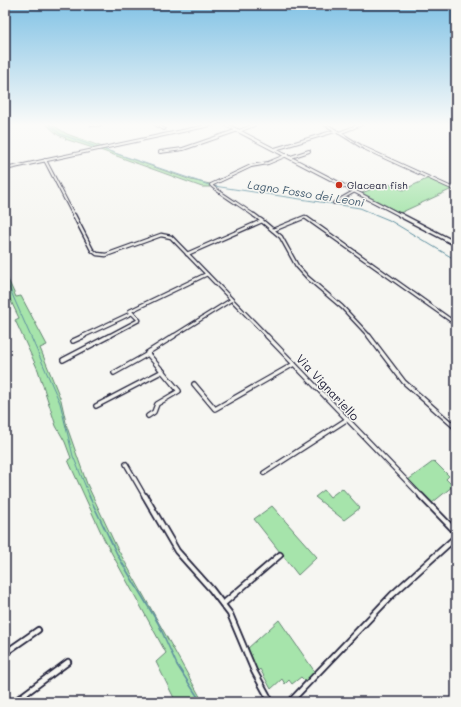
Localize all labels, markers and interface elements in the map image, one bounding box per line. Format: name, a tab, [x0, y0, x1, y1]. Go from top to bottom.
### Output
water label: Lagno Fosso dei Leoni	[247, 176, 366, 210]
place label: Glacean fish	[347, 178, 408, 192]
marker: Glacean fish	[334, 180, 344, 190]
street label: Via Vignariello	[293, 350, 363, 424]

